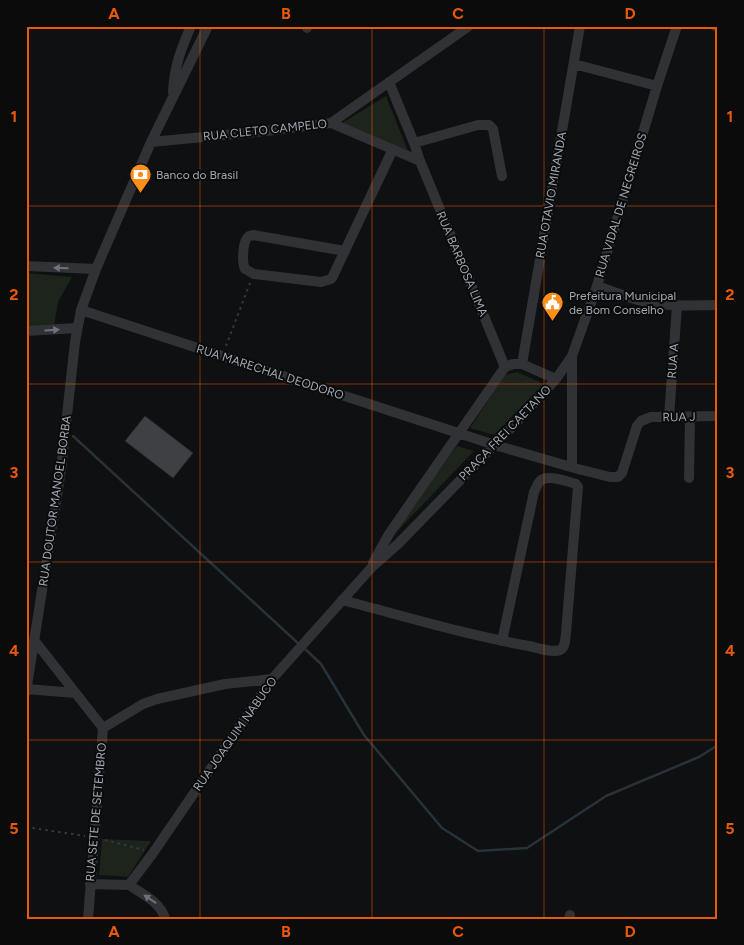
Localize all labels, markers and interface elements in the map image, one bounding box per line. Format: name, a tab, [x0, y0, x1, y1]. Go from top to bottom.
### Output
text: A	[108, 4, 120, 23]
text: B	[281, 4, 291, 23]
text: C	[452, 4, 464, 23]
text: D	[624, 4, 636, 23]
text: 1	[11, 107, 17, 126]
text: 1	[727, 107, 733, 126]
street label: RUA CLETO CAMPELO	[202, 117, 328, 143]
street label: RUA OTAVIO MIRANDA	[533, 131, 569, 259]
street label: RUA VIDAL DE NEGREIROS	[592, 131, 650, 279]
bank icon: Banco do Brasil	[128, 163, 152, 194]
place label: Banco do Brasil	[156, 168, 238, 182]
street label: RUA BARBOSA LIMA	[433, 209, 491, 319]
one-way arrow	[53, 264, 69, 272]
text: 2	[9, 285, 19, 304]
text: 2	[725, 285, 735, 304]
place label: Prefeitura Municipal de Bom Conselho	[569, 289, 676, 317]
public building icon: Prefeitura Municipal de Bom Conselho	[541, 291, 565, 322]
one-way arrow	[44, 325, 60, 333]
street label: RUA MARECHAL DEODORO	[195, 342, 345, 402]
street label: RUA A	[665, 343, 681, 379]
street label: PRAÇA FREI CAETANO	[456, 383, 554, 483]
street label: RUA J	[662, 410, 696, 424]
street label: RUA DOUTOR MANOEL BORBA	[36, 415, 74, 587]
text: 3	[10, 463, 19, 482]
text: 3	[726, 463, 735, 482]
text: 4	[9, 641, 19, 660]
text: 4	[725, 641, 735, 660]
street label: RUA JOAQUIM NABUCO	[190, 674, 280, 794]
street label: RUA SETE DE SETEMBRO	[83, 742, 109, 882]
text: 5	[9, 819, 19, 838]
text: 5	[725, 819, 735, 838]
one-way arrow	[143, 894, 157, 904]
text: A	[108, 922, 120, 941]
text: B	[281, 922, 291, 941]
text: C	[452, 922, 464, 941]
text: D	[624, 922, 636, 941]

